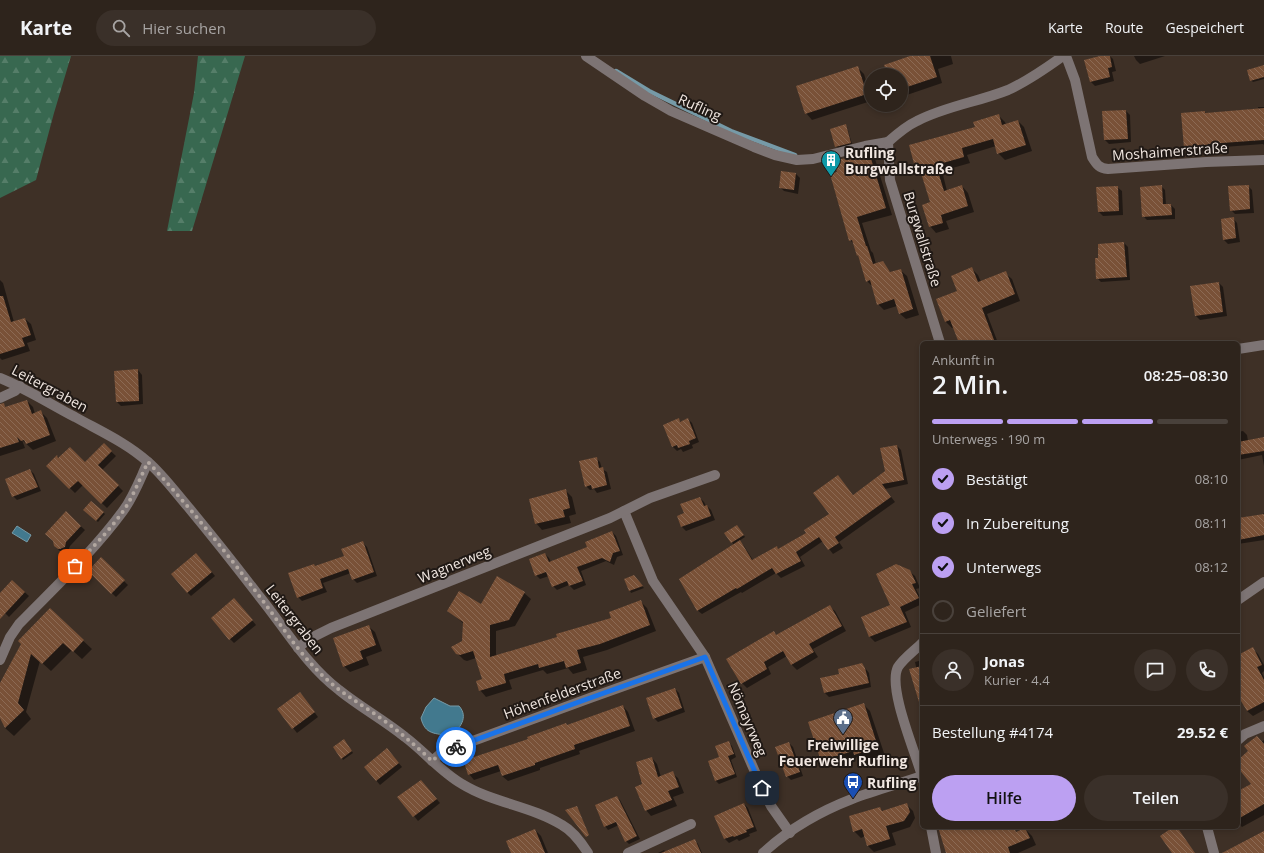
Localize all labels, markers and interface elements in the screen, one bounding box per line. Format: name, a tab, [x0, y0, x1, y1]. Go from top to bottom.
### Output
search box	[96, 10, 376, 46]
text: Karte	[20, 15, 72, 41]
icon: search	[110, 17, 132, 39]
text: Hier suchen	[142, 18, 226, 38]
text: Karte	[1048, 18, 1083, 37]
text: Route	[1105, 18, 1143, 37]
text: Gespeichert	[1165, 18, 1244, 37]
map controls	[864, 68, 908, 112]
button: locate	[864, 68, 908, 112]
street label: Rufling	[675, 89, 725, 125]
street label: Moshaimerstraße	[1112, 137, 1229, 165]
place label: Rufling Burgwallstraße	[845, 143, 953, 178]
building icon: Rufling Burgwallstraße	[820, 149, 842, 177]
street label: Burgwallstraße	[900, 189, 947, 289]
text: Ankunft in	[932, 351, 995, 369]
street label: Leitergraben	[9, 360, 91, 416]
text: 08:25–08:30	[1144, 365, 1228, 385]
text: 2 Min.	[932, 366, 1008, 402]
text: Unterwegs · 190 m	[932, 430, 1045, 448]
icon: check	[932, 468, 954, 490]
text: Bestätigt	[966, 469, 1028, 489]
text: 08:10	[1195, 470, 1228, 488]
icon: check	[932, 512, 954, 534]
text: In Zubereitung	[966, 513, 1069, 533]
text: 08:11	[1195, 514, 1228, 532]
street label: Wagnerweg	[415, 541, 494, 587]
pin	[58, 549, 92, 583]
icon: bag	[64, 555, 86, 577]
icon: check	[932, 556, 954, 578]
text: Unterwegs	[966, 557, 1041, 577]
text: 08:12	[1195, 558, 1228, 576]
street label: Leitergraben	[262, 580, 328, 658]
text: Geliefert	[966, 601, 1026, 621]
button: person	[932, 649, 974, 691]
button: chat	[1134, 649, 1176, 691]
button: phone	[1186, 649, 1228, 691]
text: Jonas	[984, 651, 1025, 671]
street label: Höhenfelderstraße	[501, 663, 624, 723]
text: Kurier · 4.4	[984, 671, 1050, 689]
street label: Nömayrweg	[724, 679, 772, 759]
public building icon: Freiwillige Feuerwehr Rufling	[832, 707, 854, 735]
text: Bestellung #4174	[932, 722, 1053, 742]
text: 29.52 €	[1177, 722, 1228, 742]
courier	[436, 727, 476, 767]
place label: Freiwillige Feuerwehr Rufling	[779, 735, 907, 770]
icon: bike	[445, 736, 467, 758]
pin	[745, 771, 779, 805]
bus stop icon: Rufling	[842, 771, 864, 799]
place label: Rufling	[867, 773, 917, 792]
button: Hilfe	[932, 775, 1076, 821]
button: Teilen	[1084, 775, 1228, 821]
icon: home	[751, 777, 773, 799]

